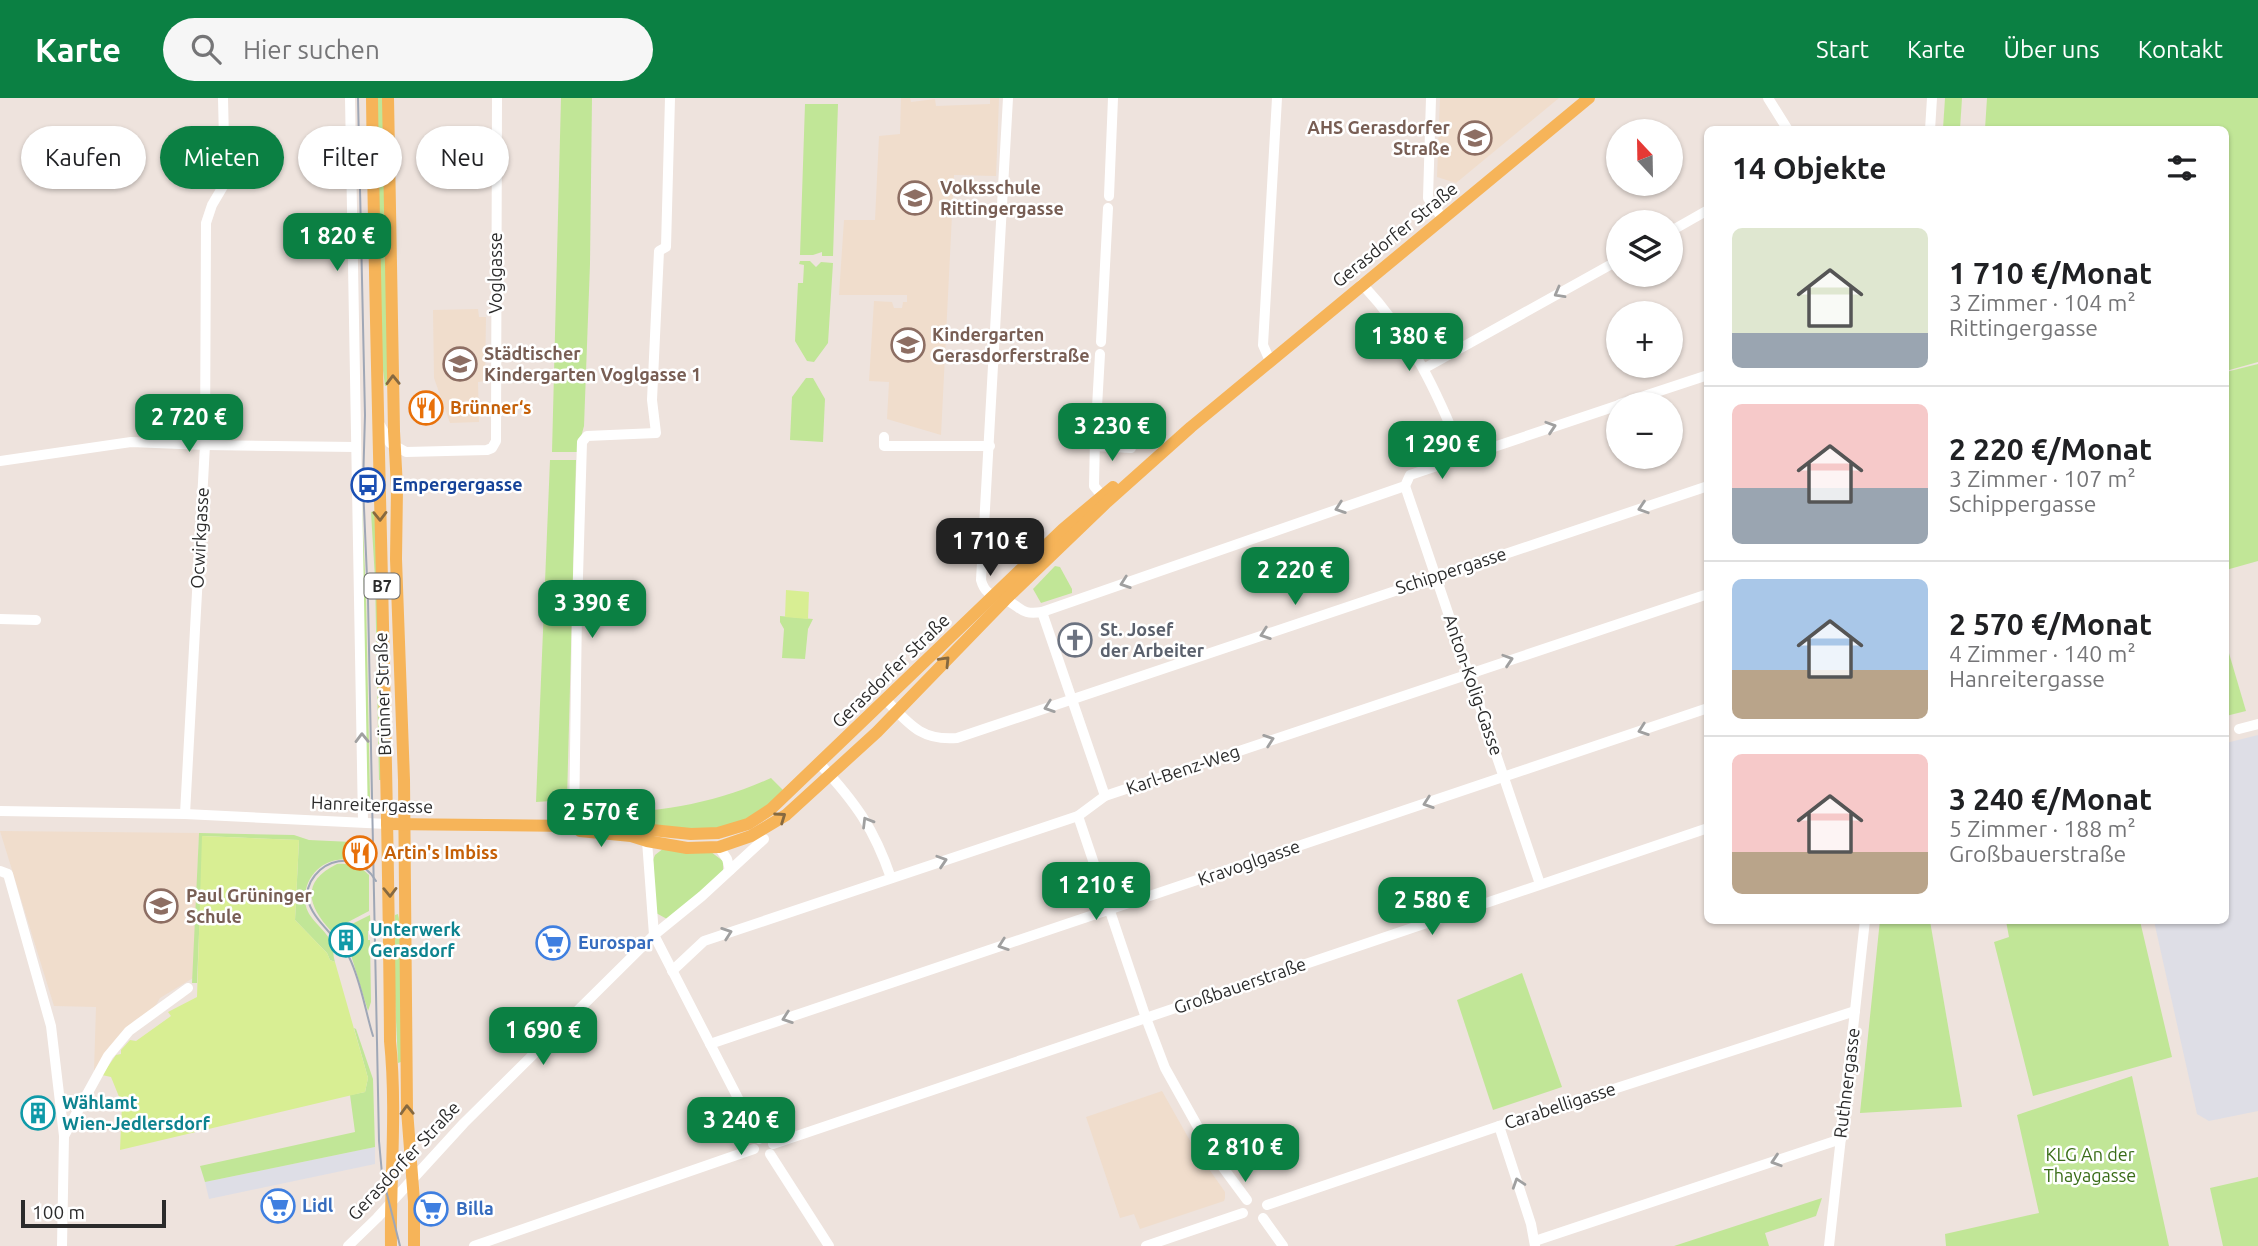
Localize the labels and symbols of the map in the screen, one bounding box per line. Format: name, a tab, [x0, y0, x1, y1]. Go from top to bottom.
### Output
place label: AHS Gerasdorfer Straße	[1307, 117, 1451, 158]
school or university icon: AHS Gerasdorfer Straße	[1456, 119, 1494, 157]
north arrow	[1606, 119, 1684, 196]
place label: Volksschule Rittingergasse	[940, 177, 1064, 218]
street label: Gerasdorfer Straße	[1328, 178, 1461, 291]
school or university icon: Volksschule Rittingergasse	[896, 179, 934, 217]
pin: 1 820 €	[272, 214, 402, 273]
street label: Voglgasse	[485, 232, 505, 314]
one-way arrow	[1554, 285, 1566, 298]
pin: 1 380 €	[1344, 314, 1474, 373]
place label: Kindergarten Gerasdorferstraße	[932, 324, 1090, 365]
school or university icon: Kindergarten Gerasdorferstraße	[889, 326, 927, 364]
place label: Städtischer Kindergarten Voglgasse 1	[484, 343, 701, 384]
school or university icon: Städtischer Kindergarten Voglgasse 1	[441, 345, 479, 383]
one-way arrow	[385, 374, 401, 385]
restaurant icon: Brünner‘s	[407, 389, 445, 427]
pin: 2 720 €	[124, 394, 254, 454]
place label: Brünner‘s	[450, 397, 532, 417]
pin: 3 230 €	[1047, 404, 1177, 463]
one-way arrow	[1544, 421, 1556, 436]
pin: 1 290 €	[1377, 422, 1507, 481]
bus stop icon: Empergergasse	[349, 466, 387, 504]
place label: Empergergasse	[392, 474, 523, 494]
street label: Ocwirkgasse	[186, 487, 212, 589]
one-way arrow	[1638, 499, 1650, 514]
one-way arrow	[1335, 500, 1347, 514]
one-way arrow	[372, 511, 388, 521]
pin: 1 710 €	[925, 518, 1055, 578]
street label: Schippergasse	[1393, 543, 1509, 597]
pin: 2 220 €	[1230, 547, 1360, 607]
road number: B7	[364, 573, 400, 598]
one-way arrow	[1120, 575, 1132, 589]
pin: 3 390 €	[527, 580, 657, 640]
street label: Gerasdorfer Straße	[828, 609, 953, 731]
street label: Anton-Kolig-Gasse	[1440, 612, 1507, 758]
place label: St. Josef der Arbeiter	[1100, 619, 1205, 660]
church icon: St. Josef der Arbeiter	[1056, 621, 1094, 659]
one-way arrow	[1259, 626, 1271, 640]
street label: Brünner Straße	[370, 632, 394, 756]
one-way arrow	[1502, 654, 1514, 668]
one-way arrow	[937, 656, 950, 669]
one-way arrow	[1044, 699, 1056, 713]
one-way arrow	[1638, 722, 1650, 736]
one-way arrow	[354, 732, 370, 742]
one-way arrow	[1263, 734, 1275, 748]
street label: Karl-Benz-Weg	[1123, 740, 1242, 798]
pin: 2 570 €	[536, 790, 666, 849]
street label: Hanreitergasse	[311, 792, 433, 816]
one-way arrow	[1422, 795, 1434, 809]
one-way arrow	[773, 813, 786, 825]
one-way arrow	[862, 817, 875, 830]
restaurant icon: Artin's Imbiss	[341, 834, 379, 872]
street label: Kravoglgasse	[1195, 835, 1302, 889]
place label: Artin's Imbiss	[384, 842, 498, 862]
one-way arrow	[936, 855, 948, 869]
pin: 1 210 €	[1031, 862, 1161, 922]
pin: 2 580 €	[1367, 878, 1497, 937]
place label: Paul Grüninger Schule	[186, 885, 313, 926]
school or university icon: Paul Grüninger Schule	[142, 887, 180, 925]
one-way arrow	[382, 887, 398, 898]
place label: Unterwerk Gerasdorf	[370, 919, 461, 960]
building icon: Unterwerk Gerasdorf	[327, 921, 365, 959]
supermarket icon: Eurospar	[534, 924, 572, 962]
one-way arrow	[720, 927, 732, 941]
place label: Eurospar	[578, 932, 654, 952]
one-way arrow	[997, 937, 1009, 952]
street label: Großbauerstraße	[1171, 953, 1308, 1017]
pin: 1 690 €	[478, 1007, 608, 1067]
one-way arrow	[782, 1010, 794, 1024]
street label: Ruthnergasse	[1829, 1027, 1863, 1139]
street label: Carabelligasse	[1502, 1078, 1618, 1132]
place label: Wählamt Wien-Jedlersdorf	[62, 1092, 210, 1133]
building icon: Wählamt Wien-Jedlersdorf	[19, 1094, 57, 1132]
street label: Gerasdorfer Straße	[343, 1097, 463, 1224]
pin: 3 240 €	[676, 1098, 806, 1157]
one-way arrow	[400, 1104, 415, 1115]
pin: 2 810 €	[1180, 1124, 1310, 1184]
park label: KLG An der Thayagasse	[2044, 1144, 2136, 1185]
one-way arrow	[1770, 1152, 1782, 1167]
one-way arrow	[1512, 1178, 1526, 1190]
supermarket icon: Lidl	[259, 1187, 297, 1225]
supermarket icon: Billa	[412, 1190, 450, 1228]
place label: Lidl	[302, 1195, 334, 1215]
scale bar	[21, 1197, 166, 1229]
place label: Billa	[456, 1198, 494, 1218]

